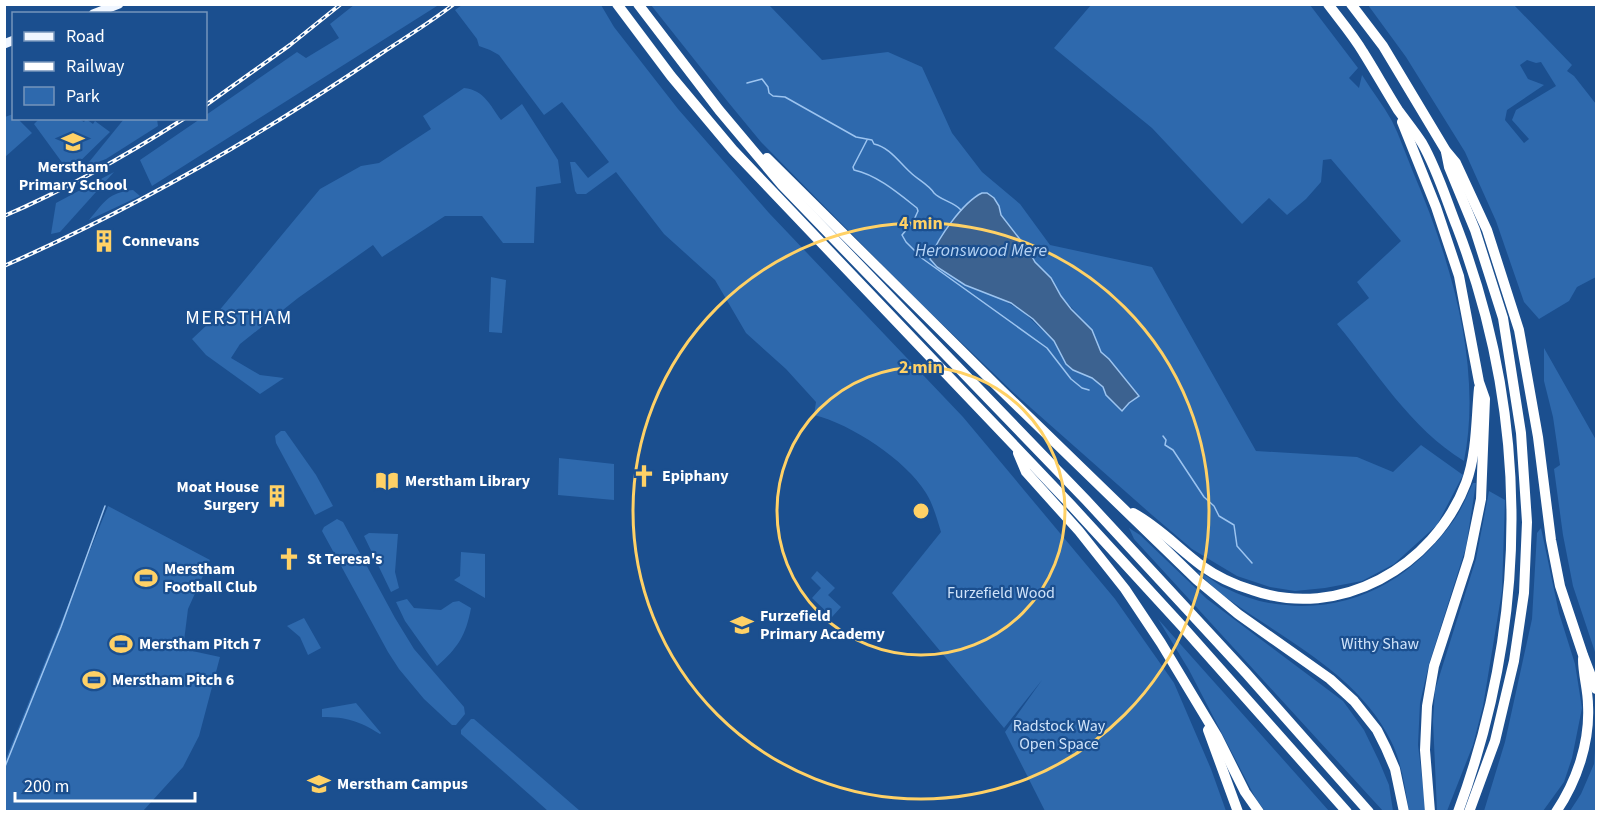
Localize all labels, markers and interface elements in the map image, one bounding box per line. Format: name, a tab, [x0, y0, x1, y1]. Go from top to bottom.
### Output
legend	[12, 12, 207, 120]
text: Road	[66, 24, 105, 49]
text: Railway	[66, 54, 125, 79]
text: Park	[66, 84, 100, 109]
school or university icon: Merstham Primary School	[60, 129, 86, 155]
place label: Merstham Primary School	[19, 156, 128, 196]
text: 4 min	[899, 211, 943, 236]
building icon: Connevans	[91, 228, 117, 254]
place label: Connevans	[122, 230, 199, 252]
water label: Heronswood Mere	[915, 238, 1047, 263]
district label: MERSTHAM	[185, 304, 293, 332]
text: 2 min	[899, 355, 943, 380]
church icon: Epiphany	[631, 463, 657, 489]
place label: Epiphany	[662, 465, 729, 487]
library icon: Merstham Library	[374, 468, 400, 494]
place label: Merstham Library	[405, 470, 531, 492]
place label: Moat House Surgery	[177, 476, 260, 516]
building icon: Moat House Surgery	[264, 483, 290, 509]
centre of rings	[911, 501, 931, 521]
church icon: St Teresa's	[276, 546, 302, 572]
place label: St Teresa's	[307, 548, 382, 570]
place label: Merstham Football Club	[164, 558, 257, 598]
sports icon: Merstham Football Club	[133, 565, 159, 591]
park label: Furzefield Wood	[947, 582, 1055, 604]
place label: Furzefield Primary Academy	[760, 605, 886, 645]
school or university icon: Furzefield Primary Academy	[729, 612, 755, 638]
sports icon: Merstham Pitch 7	[108, 631, 134, 657]
place label: Merstham Pitch 7	[139, 633, 261, 655]
park label: Withy Shaw	[1341, 633, 1420, 655]
sports icon: Merstham Pitch 6	[81, 667, 107, 693]
place label: Merstham Pitch 6	[112, 669, 234, 691]
park label: Radstock Way Open Space	[1013, 715, 1106, 755]
scale bar	[15, 765, 195, 803]
school or university icon: Merstham Campus	[306, 771, 332, 797]
place label: Merstham Campus	[337, 773, 468, 795]
text: 200 m	[24, 774, 69, 799]

